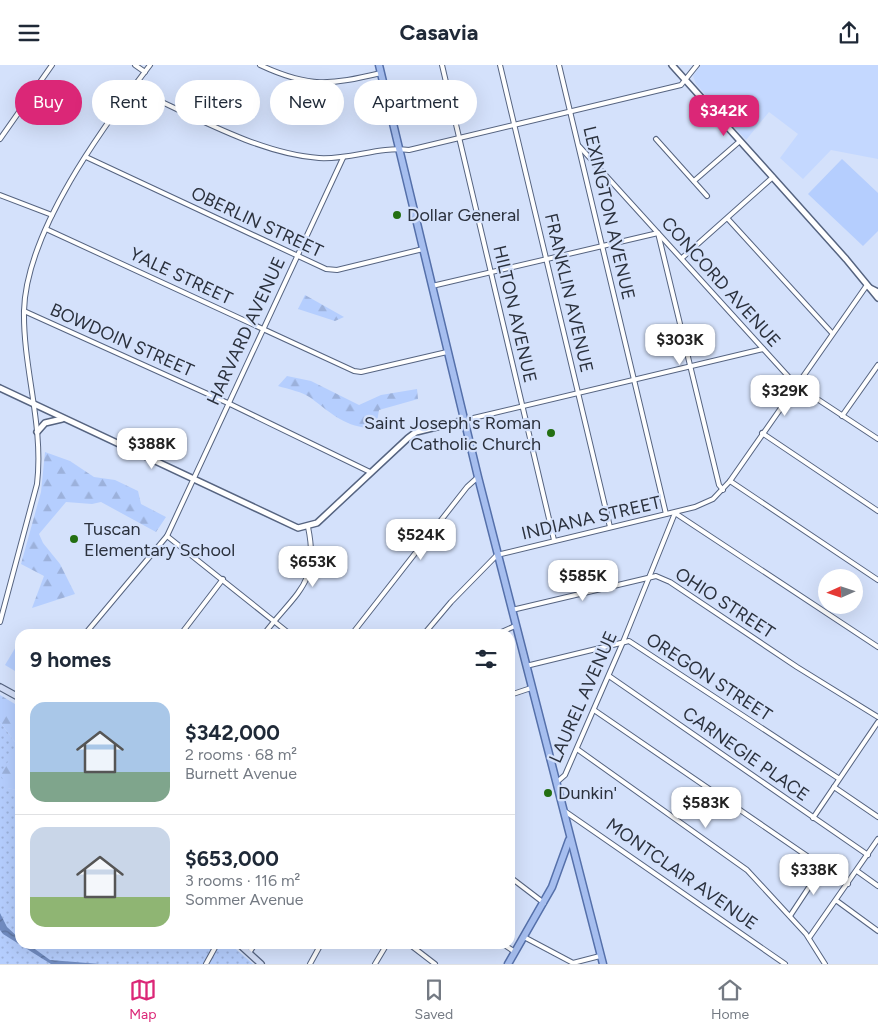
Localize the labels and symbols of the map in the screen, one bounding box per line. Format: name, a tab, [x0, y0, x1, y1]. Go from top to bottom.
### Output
pin: $342K	[689, 95, 759, 137]
street label: LEXINGTON AVENUE	[578, 124, 640, 302]
street label: OBERLIN STREET	[188, 182, 327, 262]
place label: Dollar General	[407, 204, 520, 226]
marker: Dollar General	[391, 209, 403, 221]
street label: FRANKLIN AVENUE	[540, 211, 598, 375]
street label: CONCORD AVENUE	[657, 212, 785, 352]
street label: YALE STREET	[126, 243, 236, 309]
street label: HILTON AVENUE	[488, 243, 542, 385]
street label: HARVARD AVENUE	[202, 253, 290, 409]
street label: BOWDOIN STREET	[47, 298, 197, 382]
pin: $303K	[645, 323, 715, 366]
pin: $329K	[750, 375, 820, 417]
place label: Saint Joseph's Roman Catholic Church	[364, 412, 541, 455]
pin: $388K	[117, 427, 187, 470]
marker: Saint Joseph's Roman Catholic Church	[545, 427, 557, 439]
street label: INDIANA STREET	[519, 491, 663, 545]
place label: Tuscan Elementary School	[84, 518, 235, 561]
pin: $524K	[386, 519, 456, 561]
marker: Tuscan Elementary School	[68, 533, 80, 545]
pin: $653K	[278, 545, 348, 588]
pin: $585K	[548, 559, 618, 602]
street label: OHIO STREET	[671, 563, 779, 643]
north arrow	[818, 569, 862, 614]
street label: LAUREL AVENUE	[544, 628, 622, 766]
street label: OREGON STREET	[642, 628, 776, 726]
street label: CARNEGIE PLACE	[678, 702, 814, 806]
place label: Dunkin'	[558, 782, 617, 804]
marker: Dunkin'	[542, 787, 554, 799]
pin: $583K	[671, 787, 741, 829]
street label: MONTCLAIR AVENUE	[602, 813, 762, 935]
pin: $338K	[779, 853, 849, 896]

